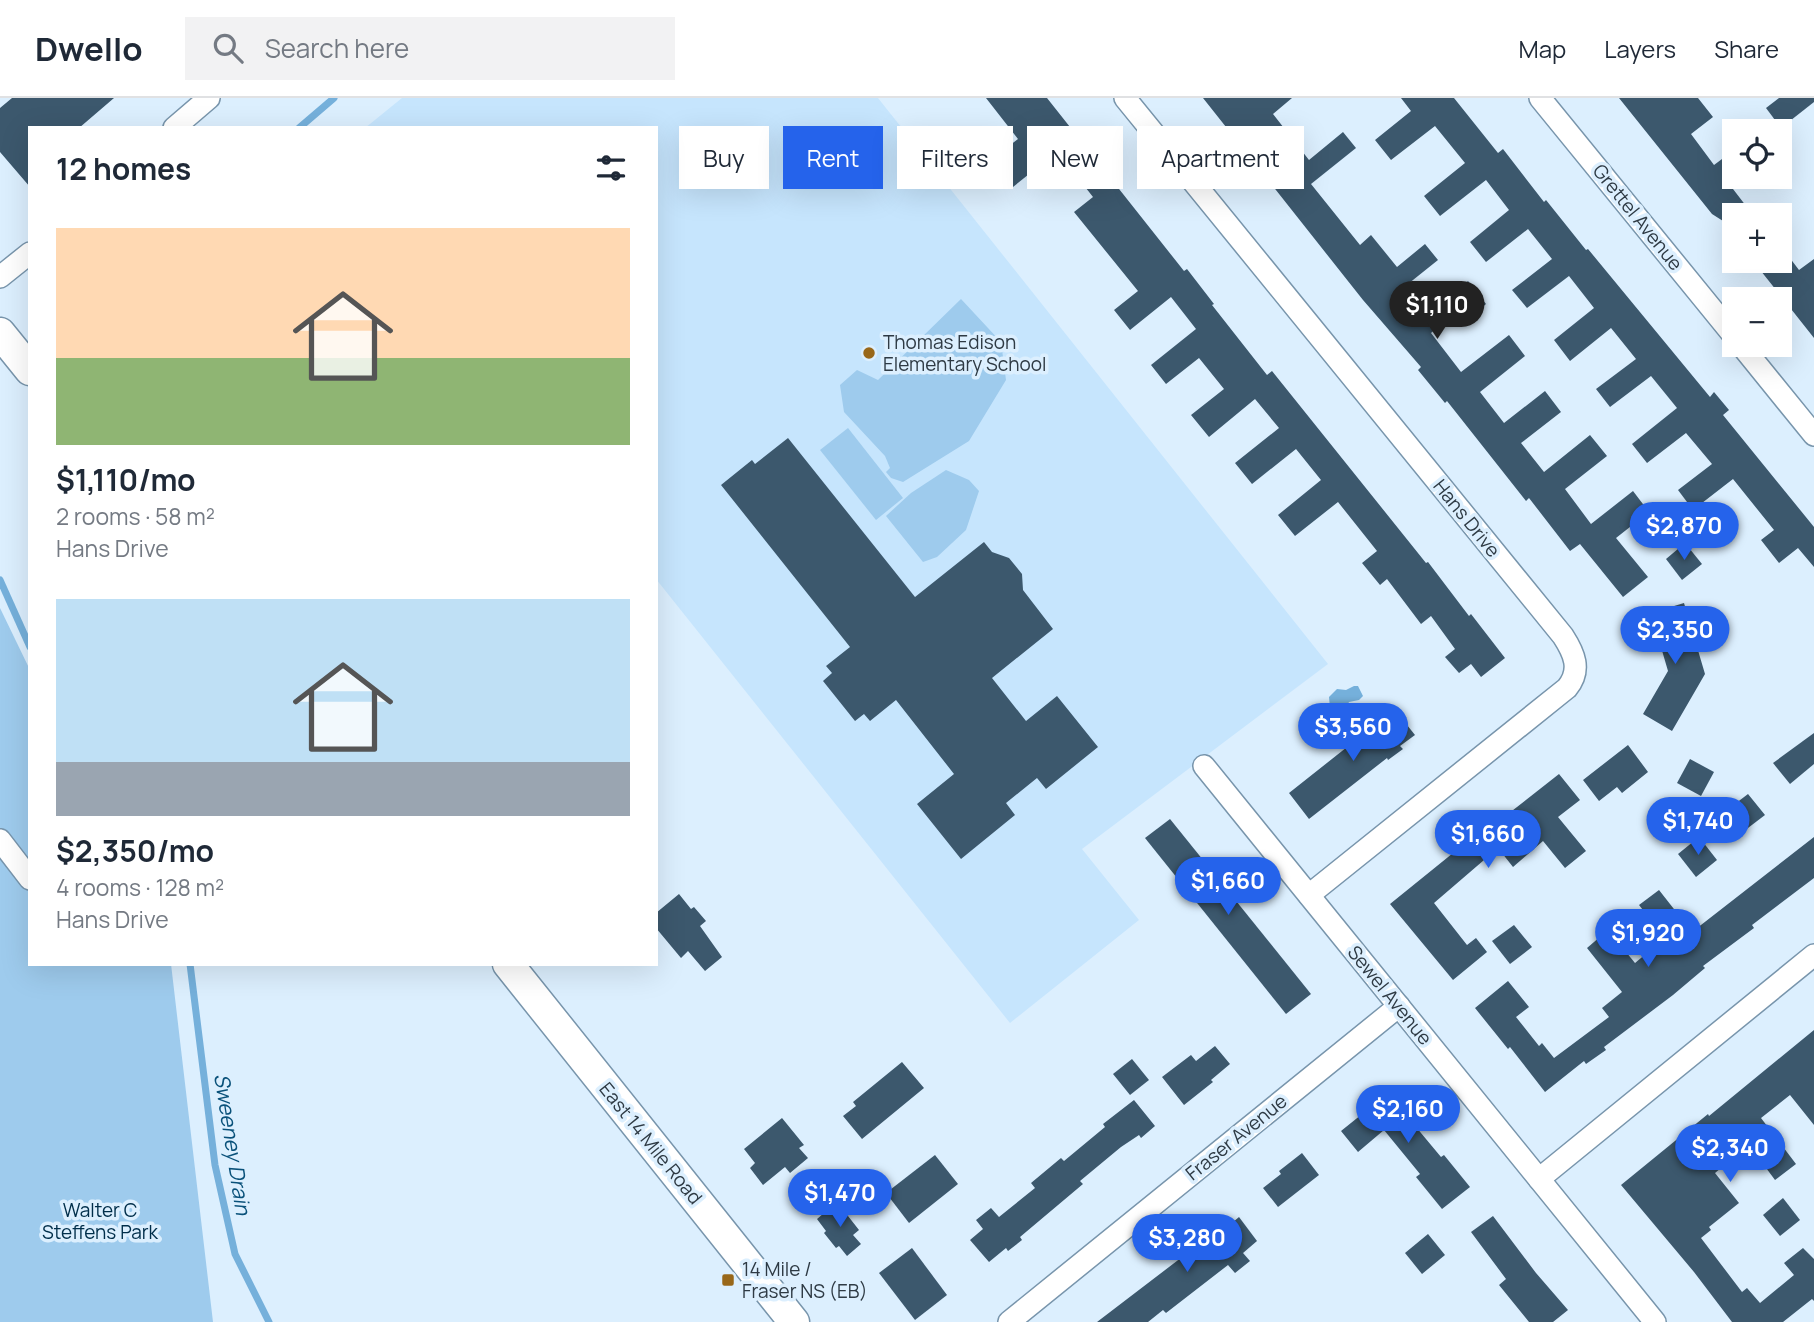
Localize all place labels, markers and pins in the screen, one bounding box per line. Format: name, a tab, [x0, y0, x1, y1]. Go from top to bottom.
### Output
pin: $1,110	[1380, 282, 1494, 341]
place label: Thomas Edison Elementary School	[883, 329, 1046, 377]
marker: Thomas Edison Elementary School	[861, 345, 877, 361]
pin: $2,870	[1627, 503, 1741, 562]
pin: $2,350	[1618, 606, 1732, 666]
pin: $3,560	[1296, 704, 1410, 763]
pin: $1,740	[1641, 798, 1755, 857]
pin: $1,660	[1431, 810, 1545, 870]
pin: $1,660	[1171, 858, 1285, 917]
pin: $1,920	[1591, 910, 1705, 969]
pin: $2,160	[1351, 1086, 1465, 1145]
pin: $2,340	[1673, 1124, 1787, 1184]
pin: $1,470	[783, 1170, 897, 1229]
pin: $3,280	[1130, 1214, 1244, 1274]
place label: 14 Mile / Fraser NS (EB)	[742, 1256, 868, 1304]
marker: 14 Mile / Fraser NS (EB)	[720, 1272, 736, 1288]

